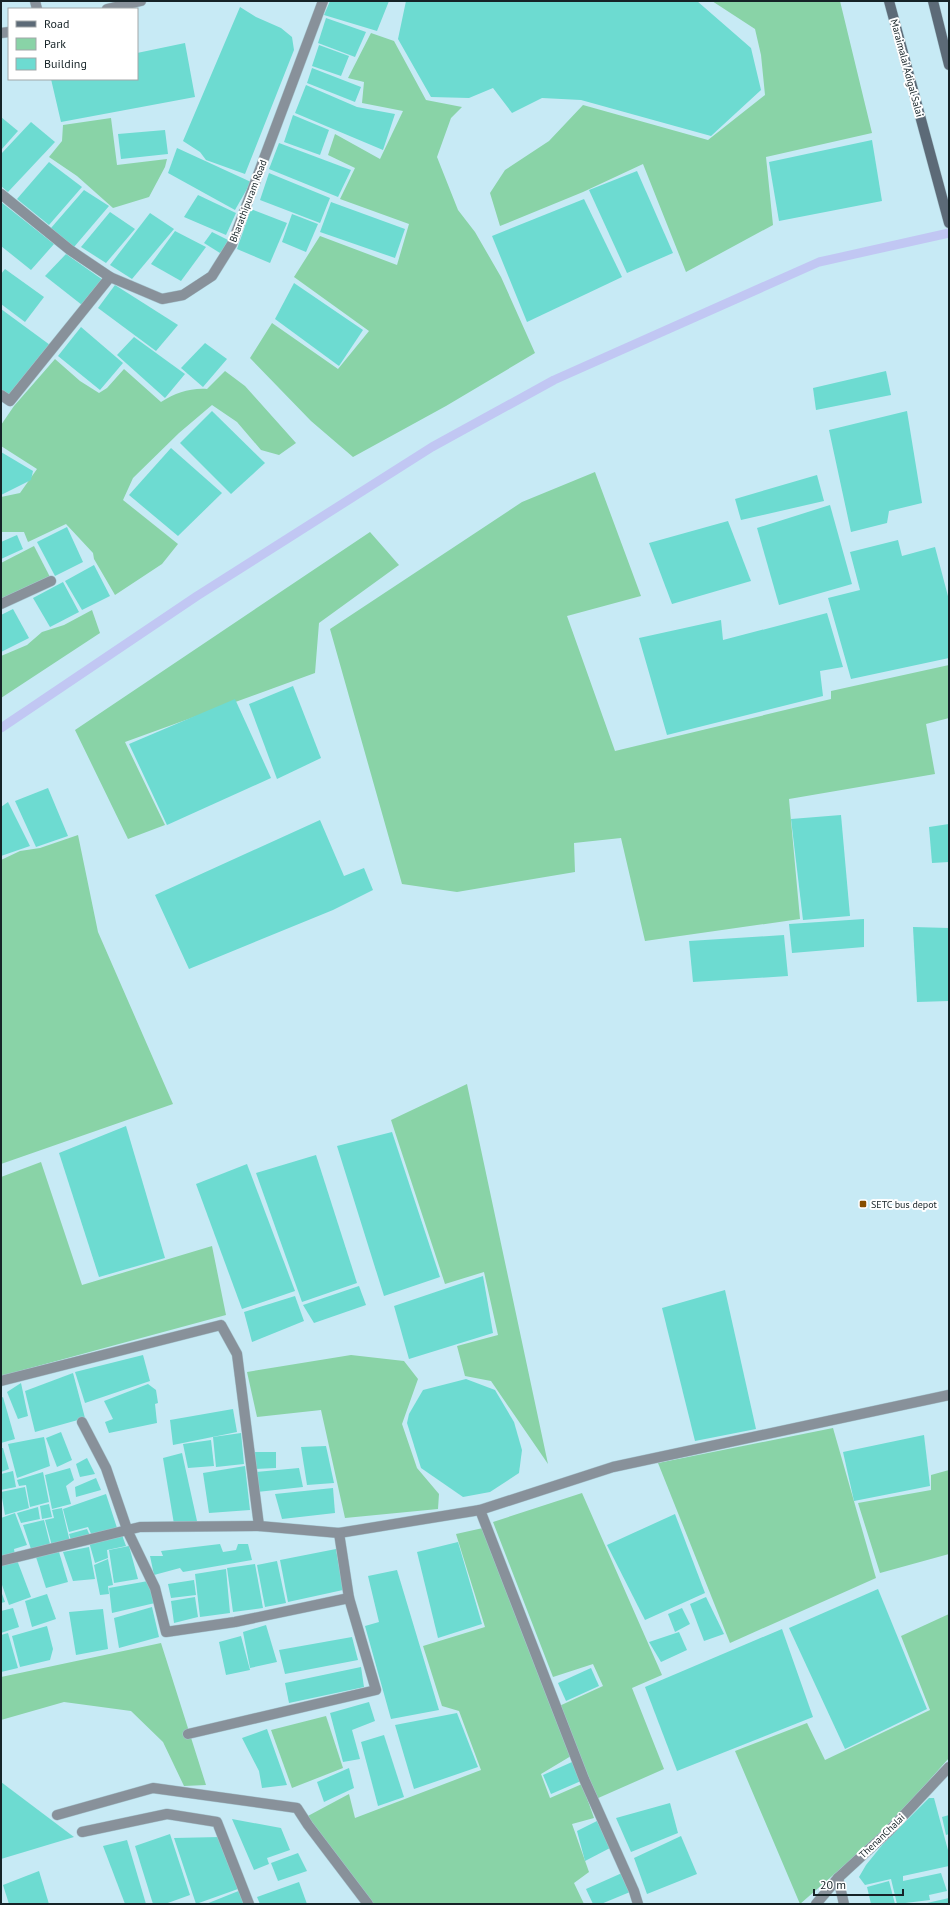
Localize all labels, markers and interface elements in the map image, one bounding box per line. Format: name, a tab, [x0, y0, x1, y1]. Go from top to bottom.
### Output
legend	[8, 8, 138, 80]
text: Road	[44, 16, 69, 31]
street label: Maraimalai Adigal Salai	[888, 18, 926, 118]
text: Park	[44, 36, 66, 51]
text: Building	[44, 56, 87, 71]
street label: Bharathipuram Road	[226, 158, 270, 244]
place label: SETC bus depot	[871, 1198, 938, 1211]
marker: SETC bus depot	[858, 1199, 868, 1209]
street label: ThenanChalai	[856, 1811, 908, 1861]
scale bar	[814, 1871, 903, 1897]
text: 20 m	[820, 1877, 846, 1892]

